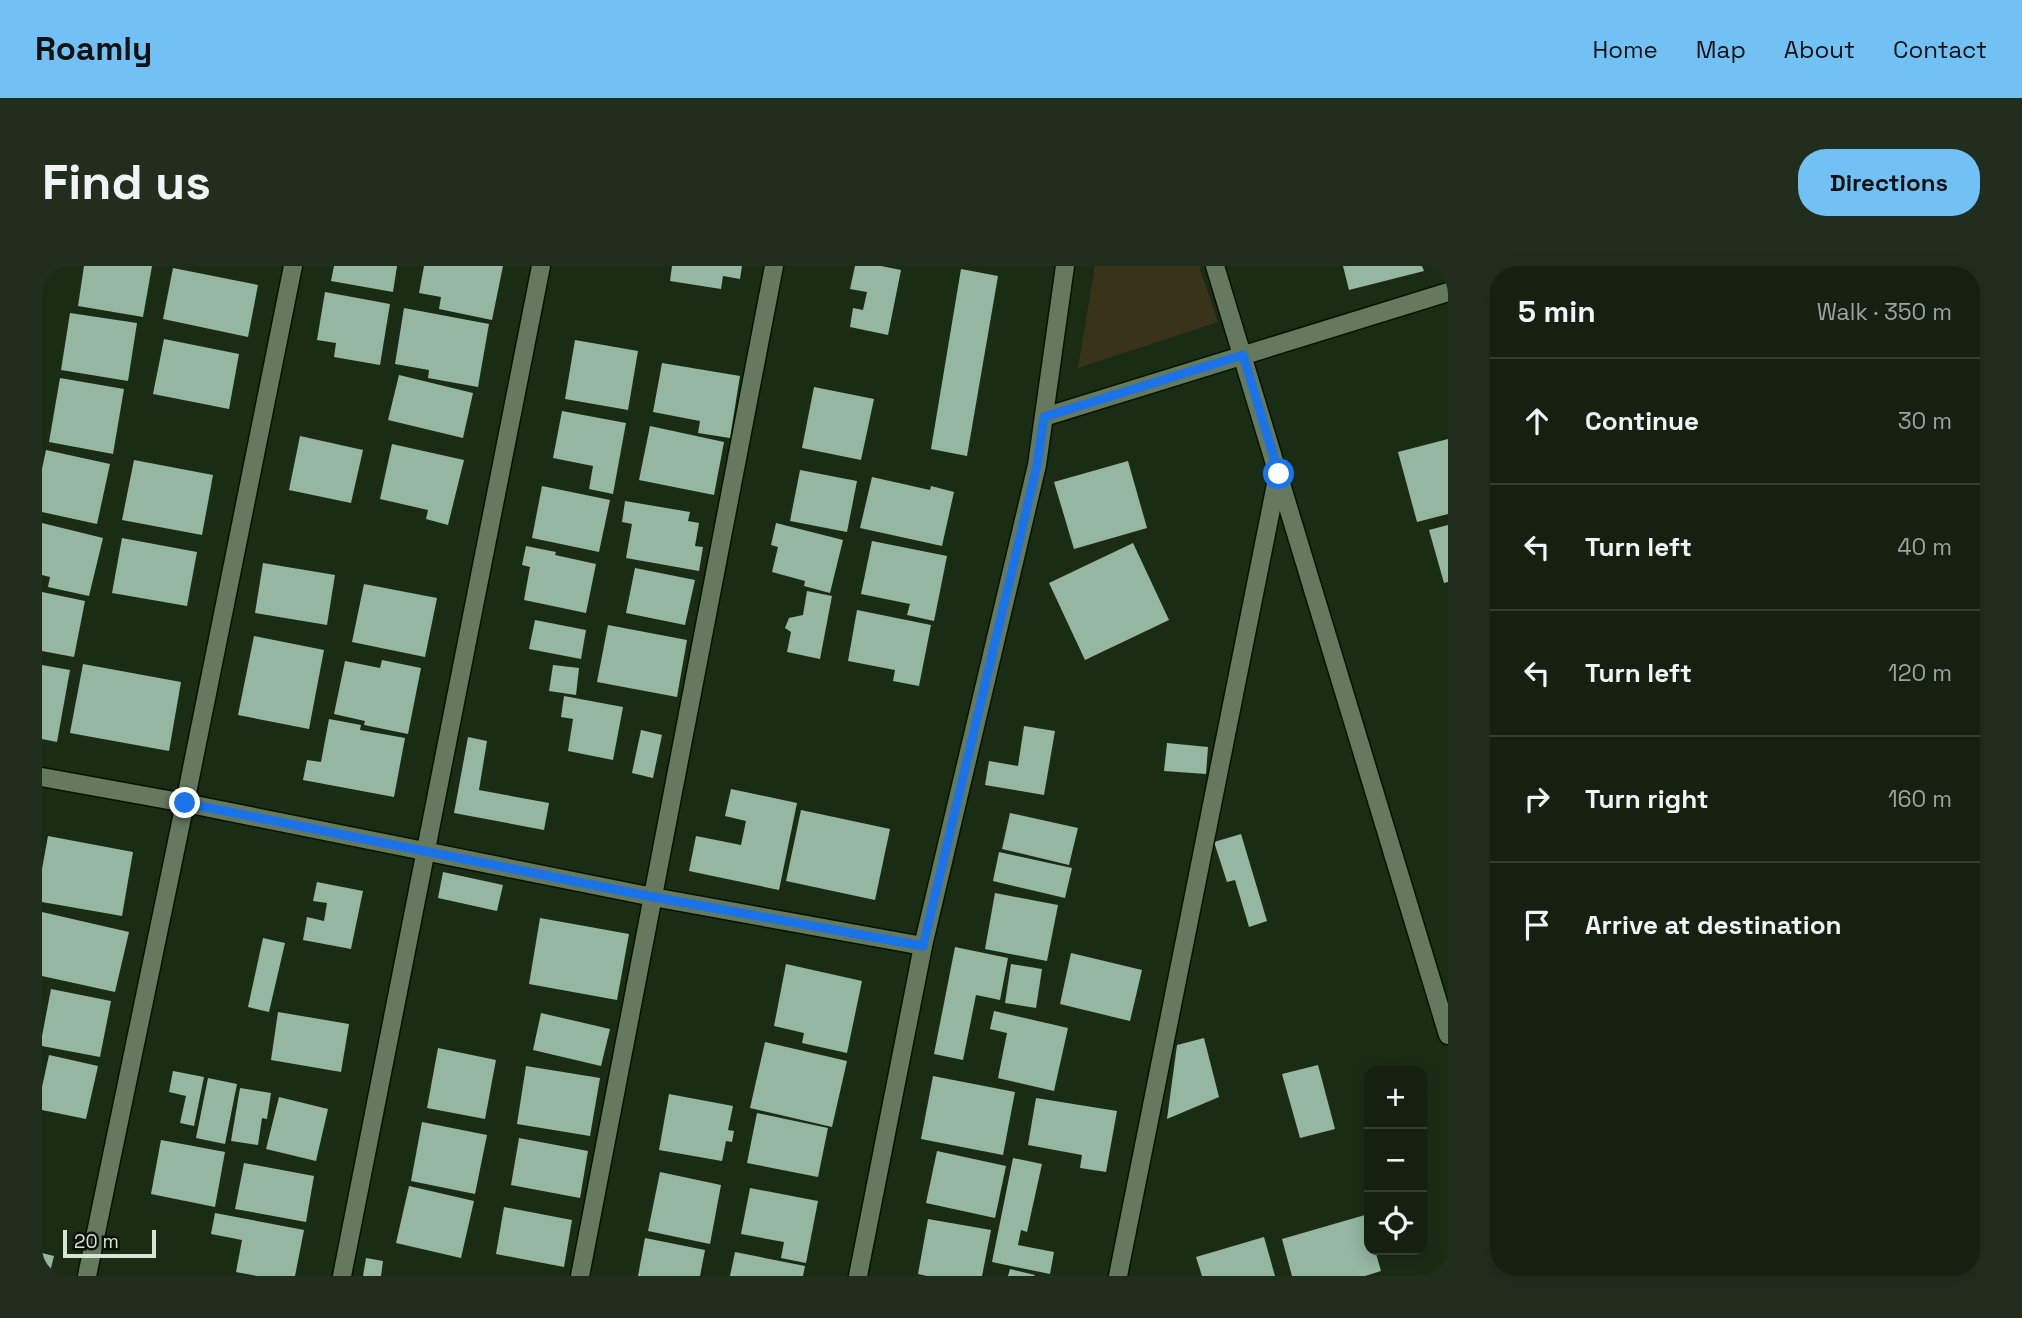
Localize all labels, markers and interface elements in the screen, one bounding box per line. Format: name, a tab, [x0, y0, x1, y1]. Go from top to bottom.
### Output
text: Roamly	[35, 28, 152, 70]
text: Home	[1592, 34, 1658, 65]
text: Map	[1696, 34, 1746, 65]
text: About	[1784, 34, 1855, 65]
text: Contact	[1893, 34, 1987, 65]
button: Directions	[1798, 149, 1980, 216]
text: Find us	[42, 151, 211, 213]
text: 5 min	[1518, 292, 1596, 331]
text: Walk · 350 m	[1817, 297, 1952, 327]
icon: ahead	[1518, 402, 1556, 440]
text: Continue	[1585, 404, 1699, 438]
text: 30 m	[1898, 406, 1952, 436]
route start	[1263, 458, 1294, 489]
icon: left	[1518, 528, 1556, 566]
text: Turn left	[1585, 530, 1692, 564]
text: 40 m	[1897, 532, 1952, 562]
icon: left	[1518, 654, 1556, 692]
text: Turn left	[1585, 656, 1692, 690]
text: 120 m	[1888, 658, 1952, 688]
icon: right	[1518, 780, 1556, 818]
text: Turn right	[1585, 782, 1709, 816]
text: 160 m	[1888, 784, 1952, 814]
route end	[169, 787, 200, 818]
icon: arrive	[1518, 906, 1556, 944]
text: Arrive at destination	[1585, 908, 1842, 942]
map controls	[1364, 1066, 1427, 1255]
button: +	[1364, 1066, 1427, 1129]
button: −	[1364, 1129, 1427, 1192]
button: locate	[1364, 1192, 1427, 1255]
scale bar	[63, 1227, 156, 1259]
text: 20 m	[74, 1229, 119, 1254]

